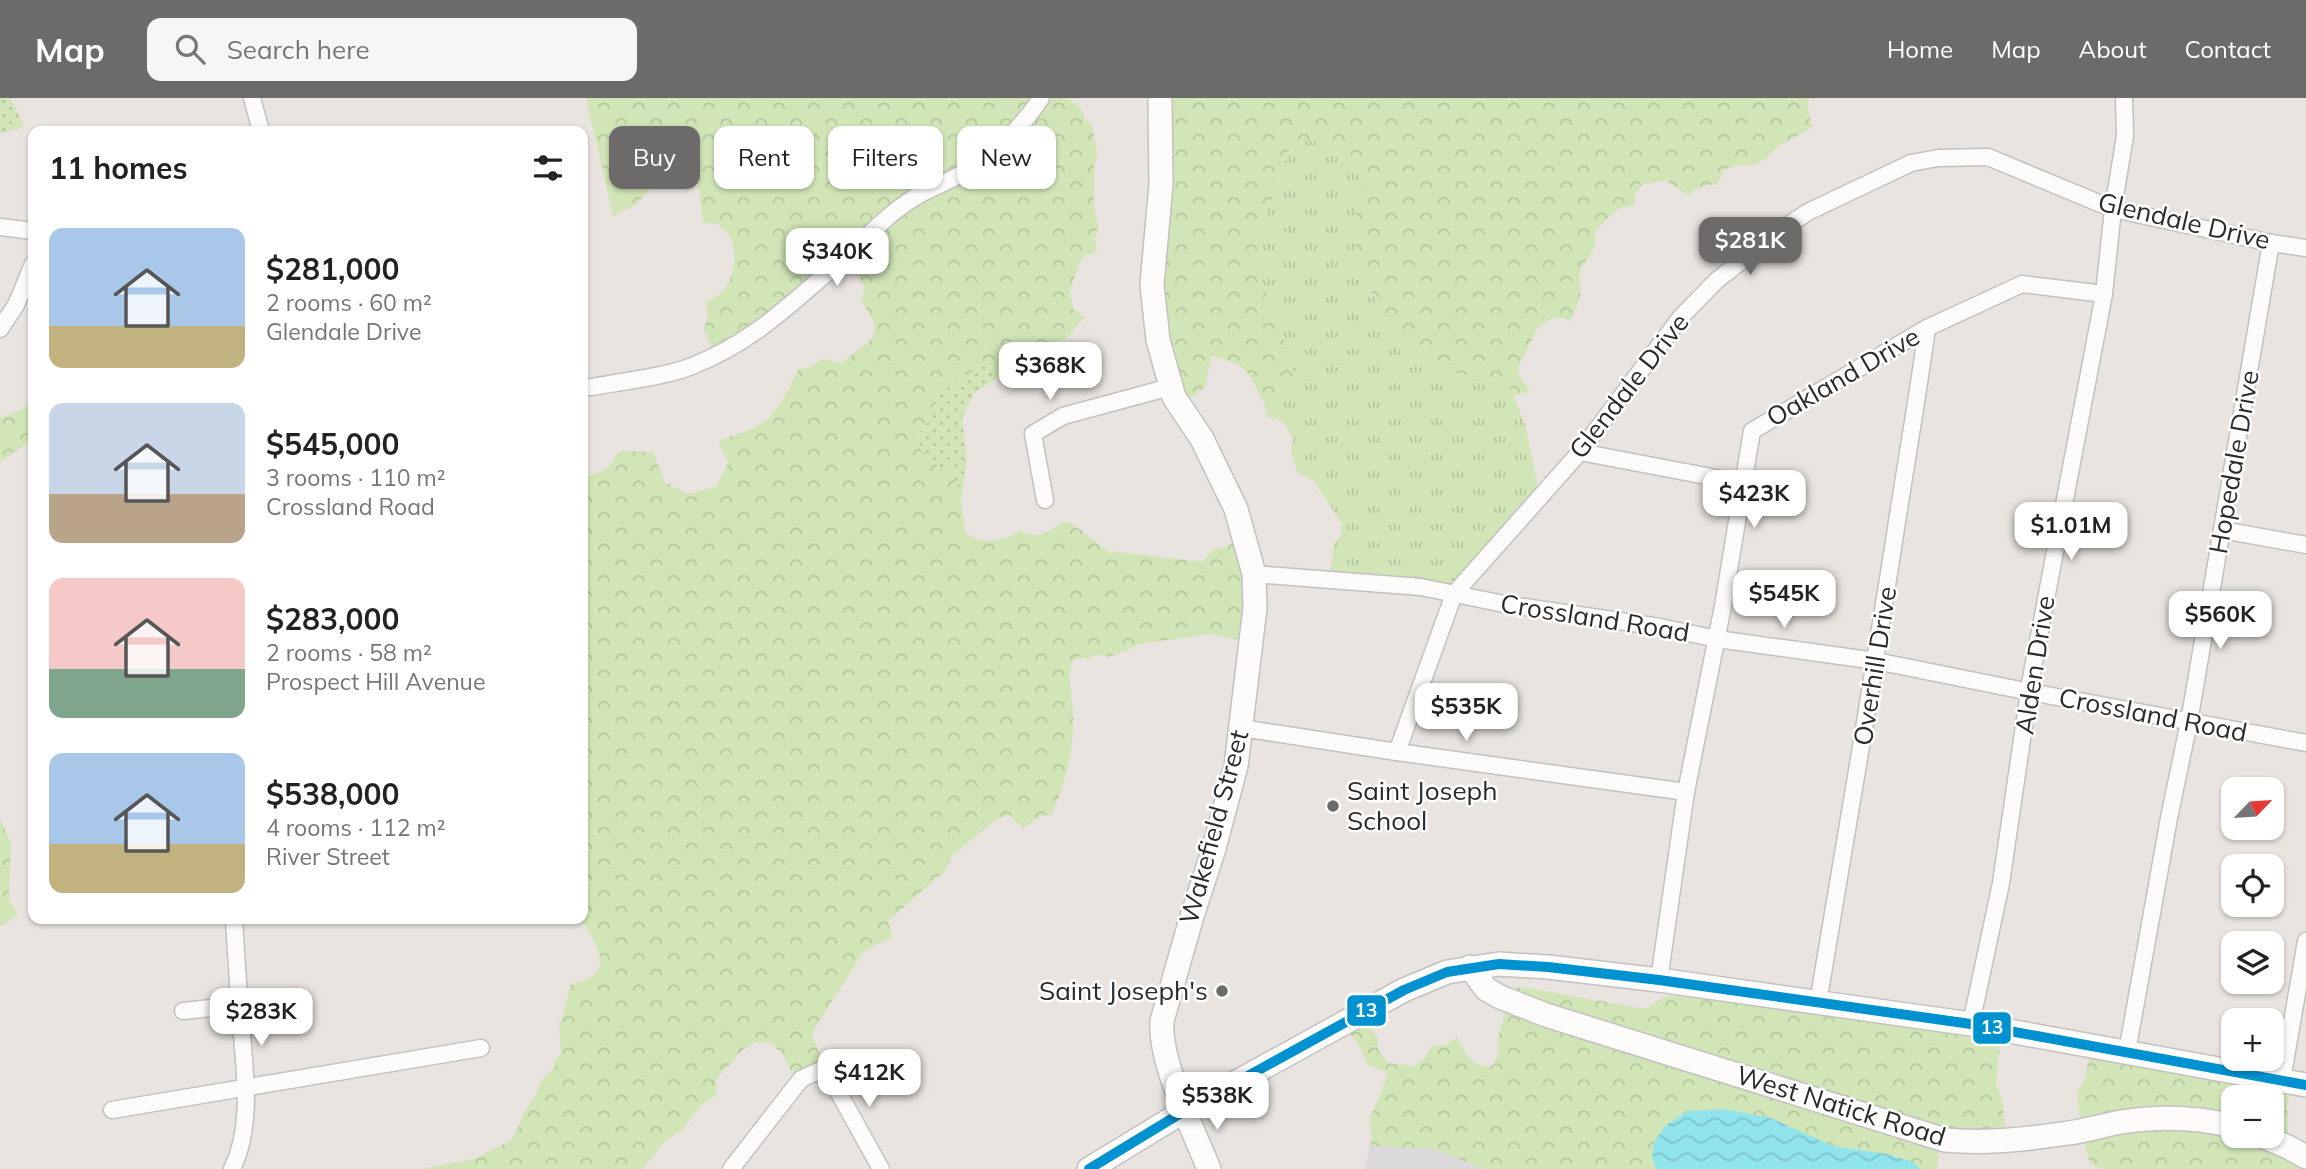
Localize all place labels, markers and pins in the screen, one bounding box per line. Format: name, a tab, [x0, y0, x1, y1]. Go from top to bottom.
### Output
pin: $281K	[1701, 218, 1799, 277]
pin: $340K	[788, 228, 886, 288]
pin: $368K	[1001, 342, 1099, 402]
pin: $423K	[1705, 470, 1803, 530]
pin: $1.01M	[2014, 503, 2128, 562]
pin: $545K	[1735, 570, 1833, 630]
pin: $560K	[2171, 592, 2269, 651]
pin: $535K	[1417, 684, 1515, 743]
place label: Saint Joseph School	[1347, 774, 1497, 837]
marker: Saint Joseph School	[1325, 798, 1341, 814]
place label: Saint Joseph's	[1039, 974, 1208, 1007]
marker: Saint Joseph's	[1214, 983, 1230, 999]
pin: $283K	[212, 988, 310, 1048]
pin: $412K	[820, 1049, 918, 1109]
pin: $538K	[1168, 1072, 1266, 1132]

